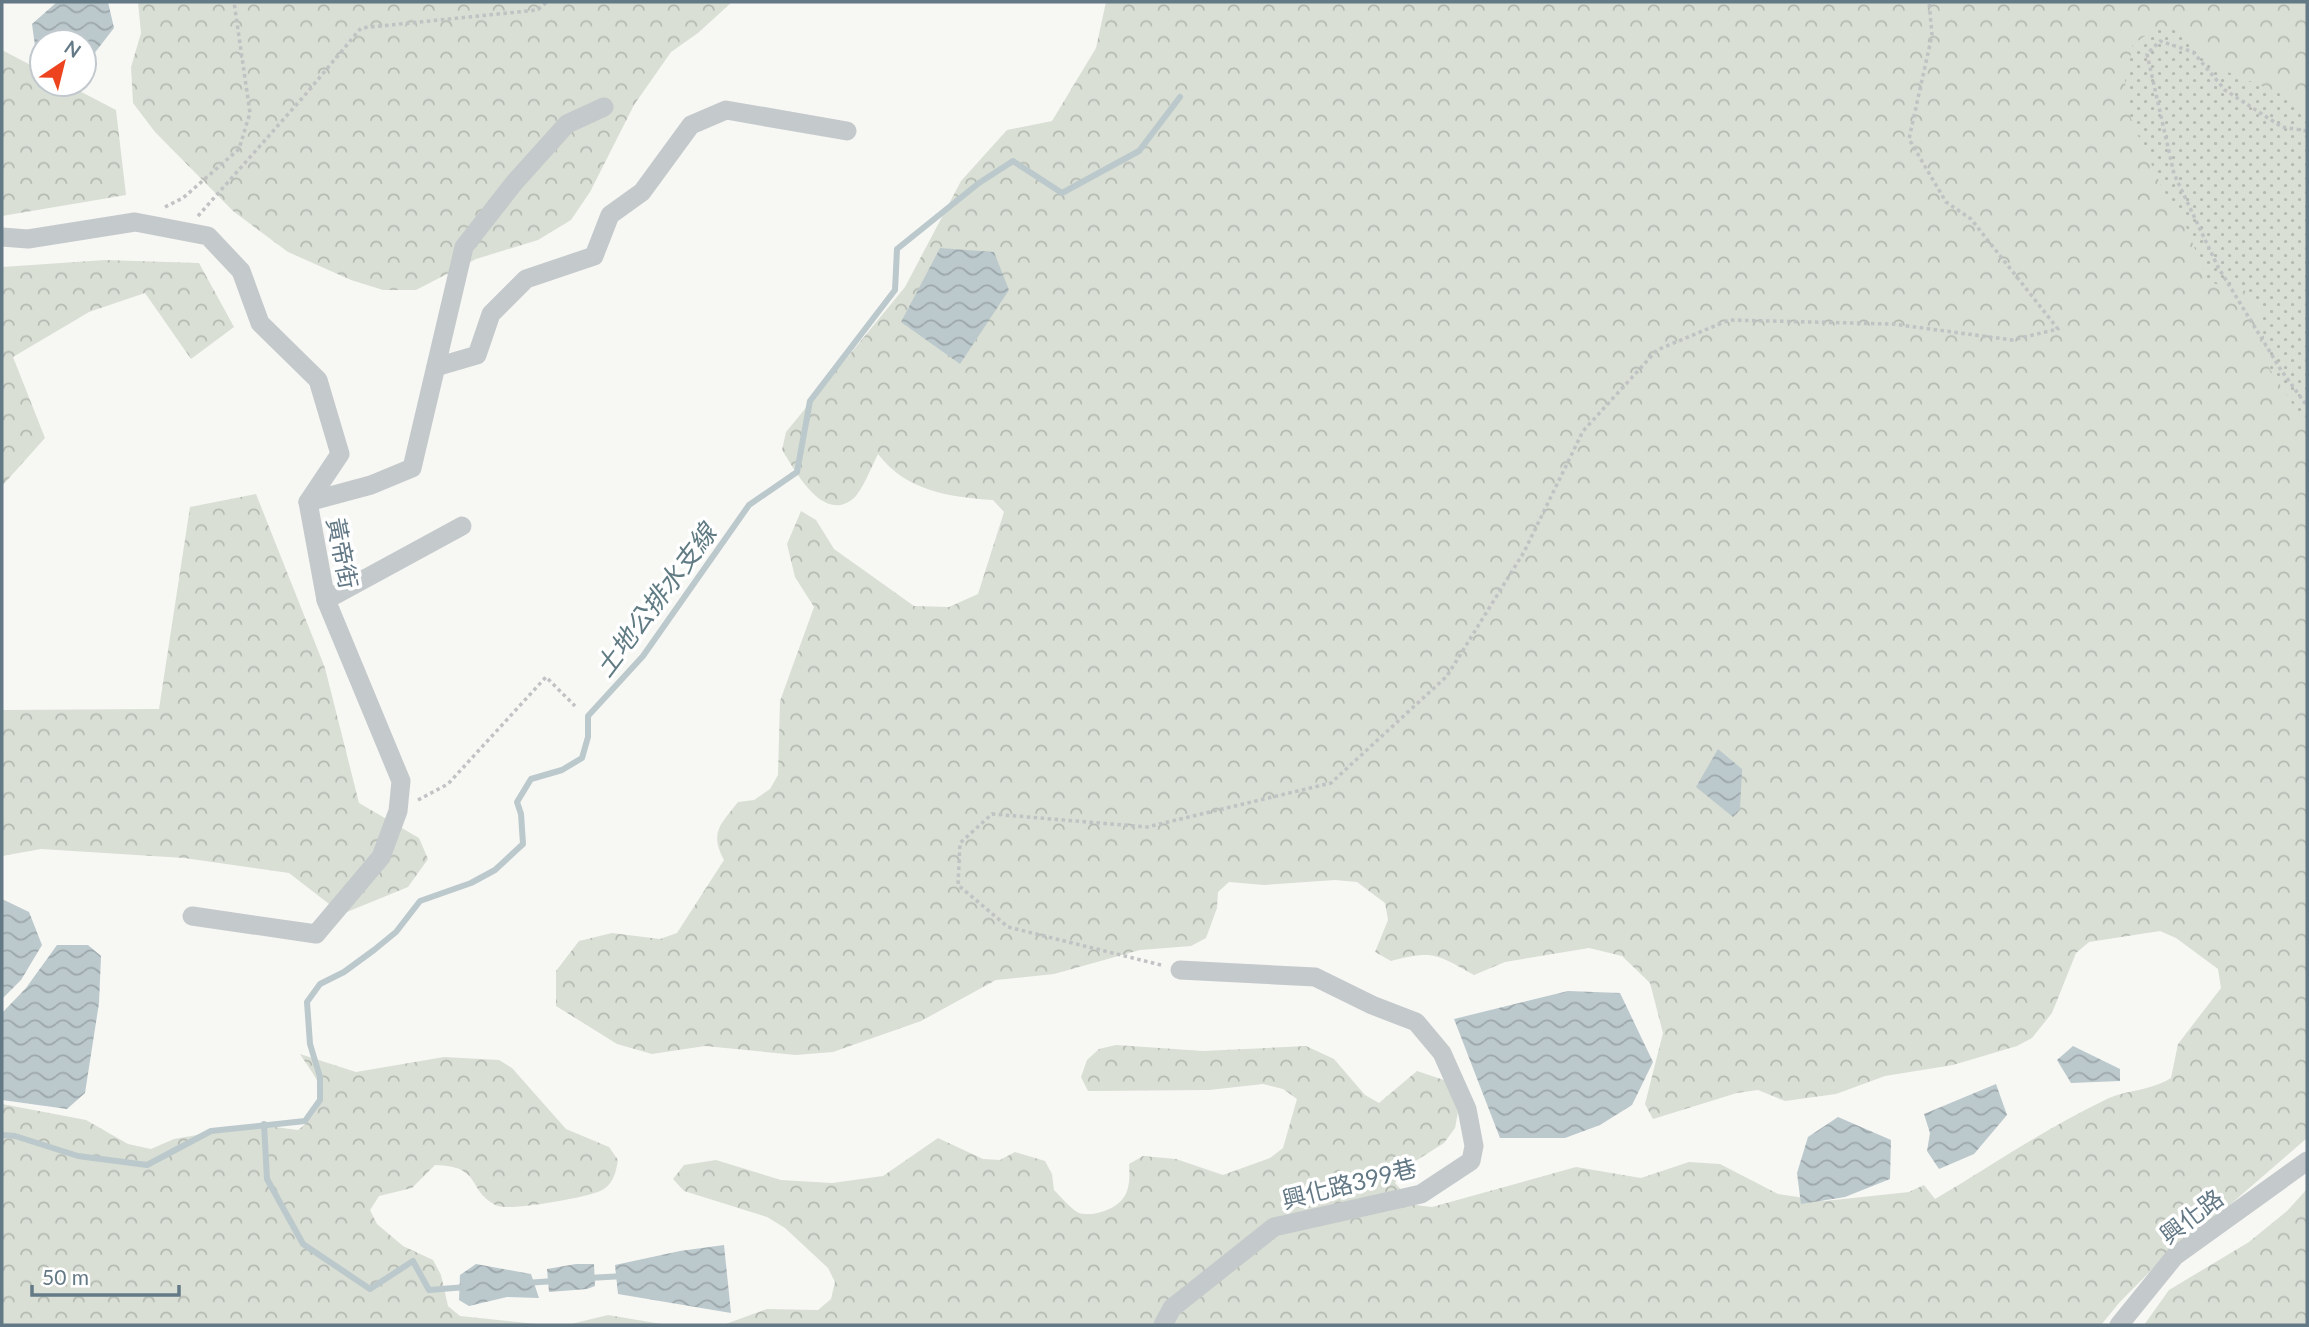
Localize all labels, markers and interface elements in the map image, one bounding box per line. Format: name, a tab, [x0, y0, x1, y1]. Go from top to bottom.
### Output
north arrow	[28, 28, 98, 98]
text: N	[60, 35, 86, 62]
street label: 黃帝街	[322, 515, 364, 591]
water label: 土地公排水支線	[587, 515, 724, 682]
street label: 興化路399巷	[1279, 1152, 1419, 1214]
street label: 興化路	[2154, 1183, 2228, 1249]
scale bar	[32, 1254, 178, 1298]
text: 50 m	[42, 1264, 89, 1289]

